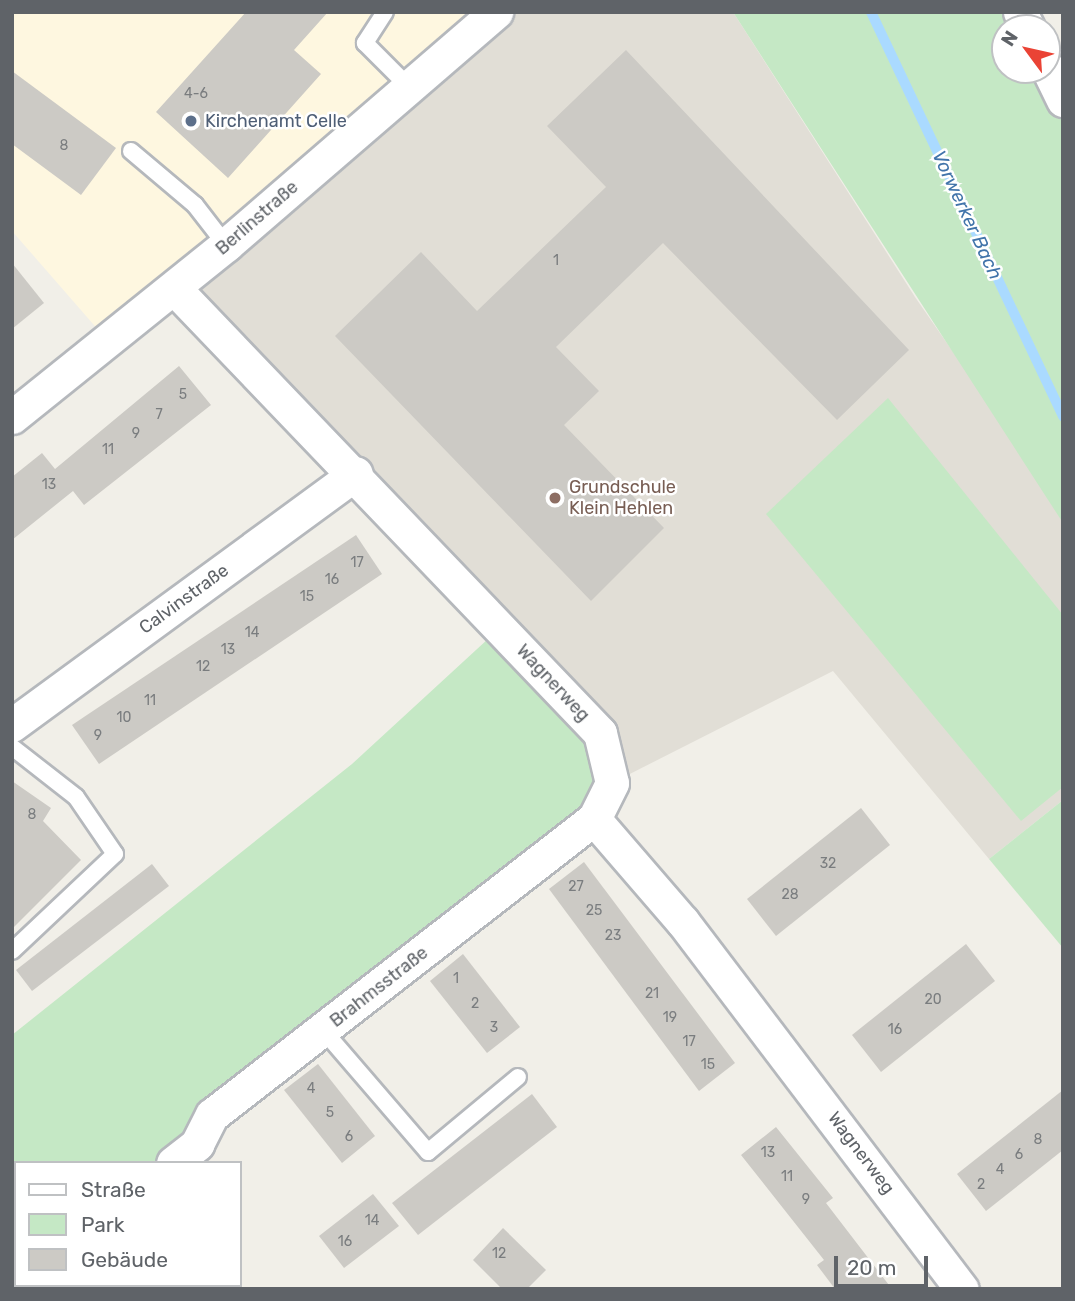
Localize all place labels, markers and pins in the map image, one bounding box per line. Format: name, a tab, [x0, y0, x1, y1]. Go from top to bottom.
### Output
place label: Kirchenamt Celle	[205, 110, 347, 132]
marker: Kirchenamt Celle	[183, 113, 199, 129]
place label: Grundschule Klein Hehlen	[569, 477, 676, 520]
marker: Grundschule Klein Hehlen	[547, 490, 563, 506]

